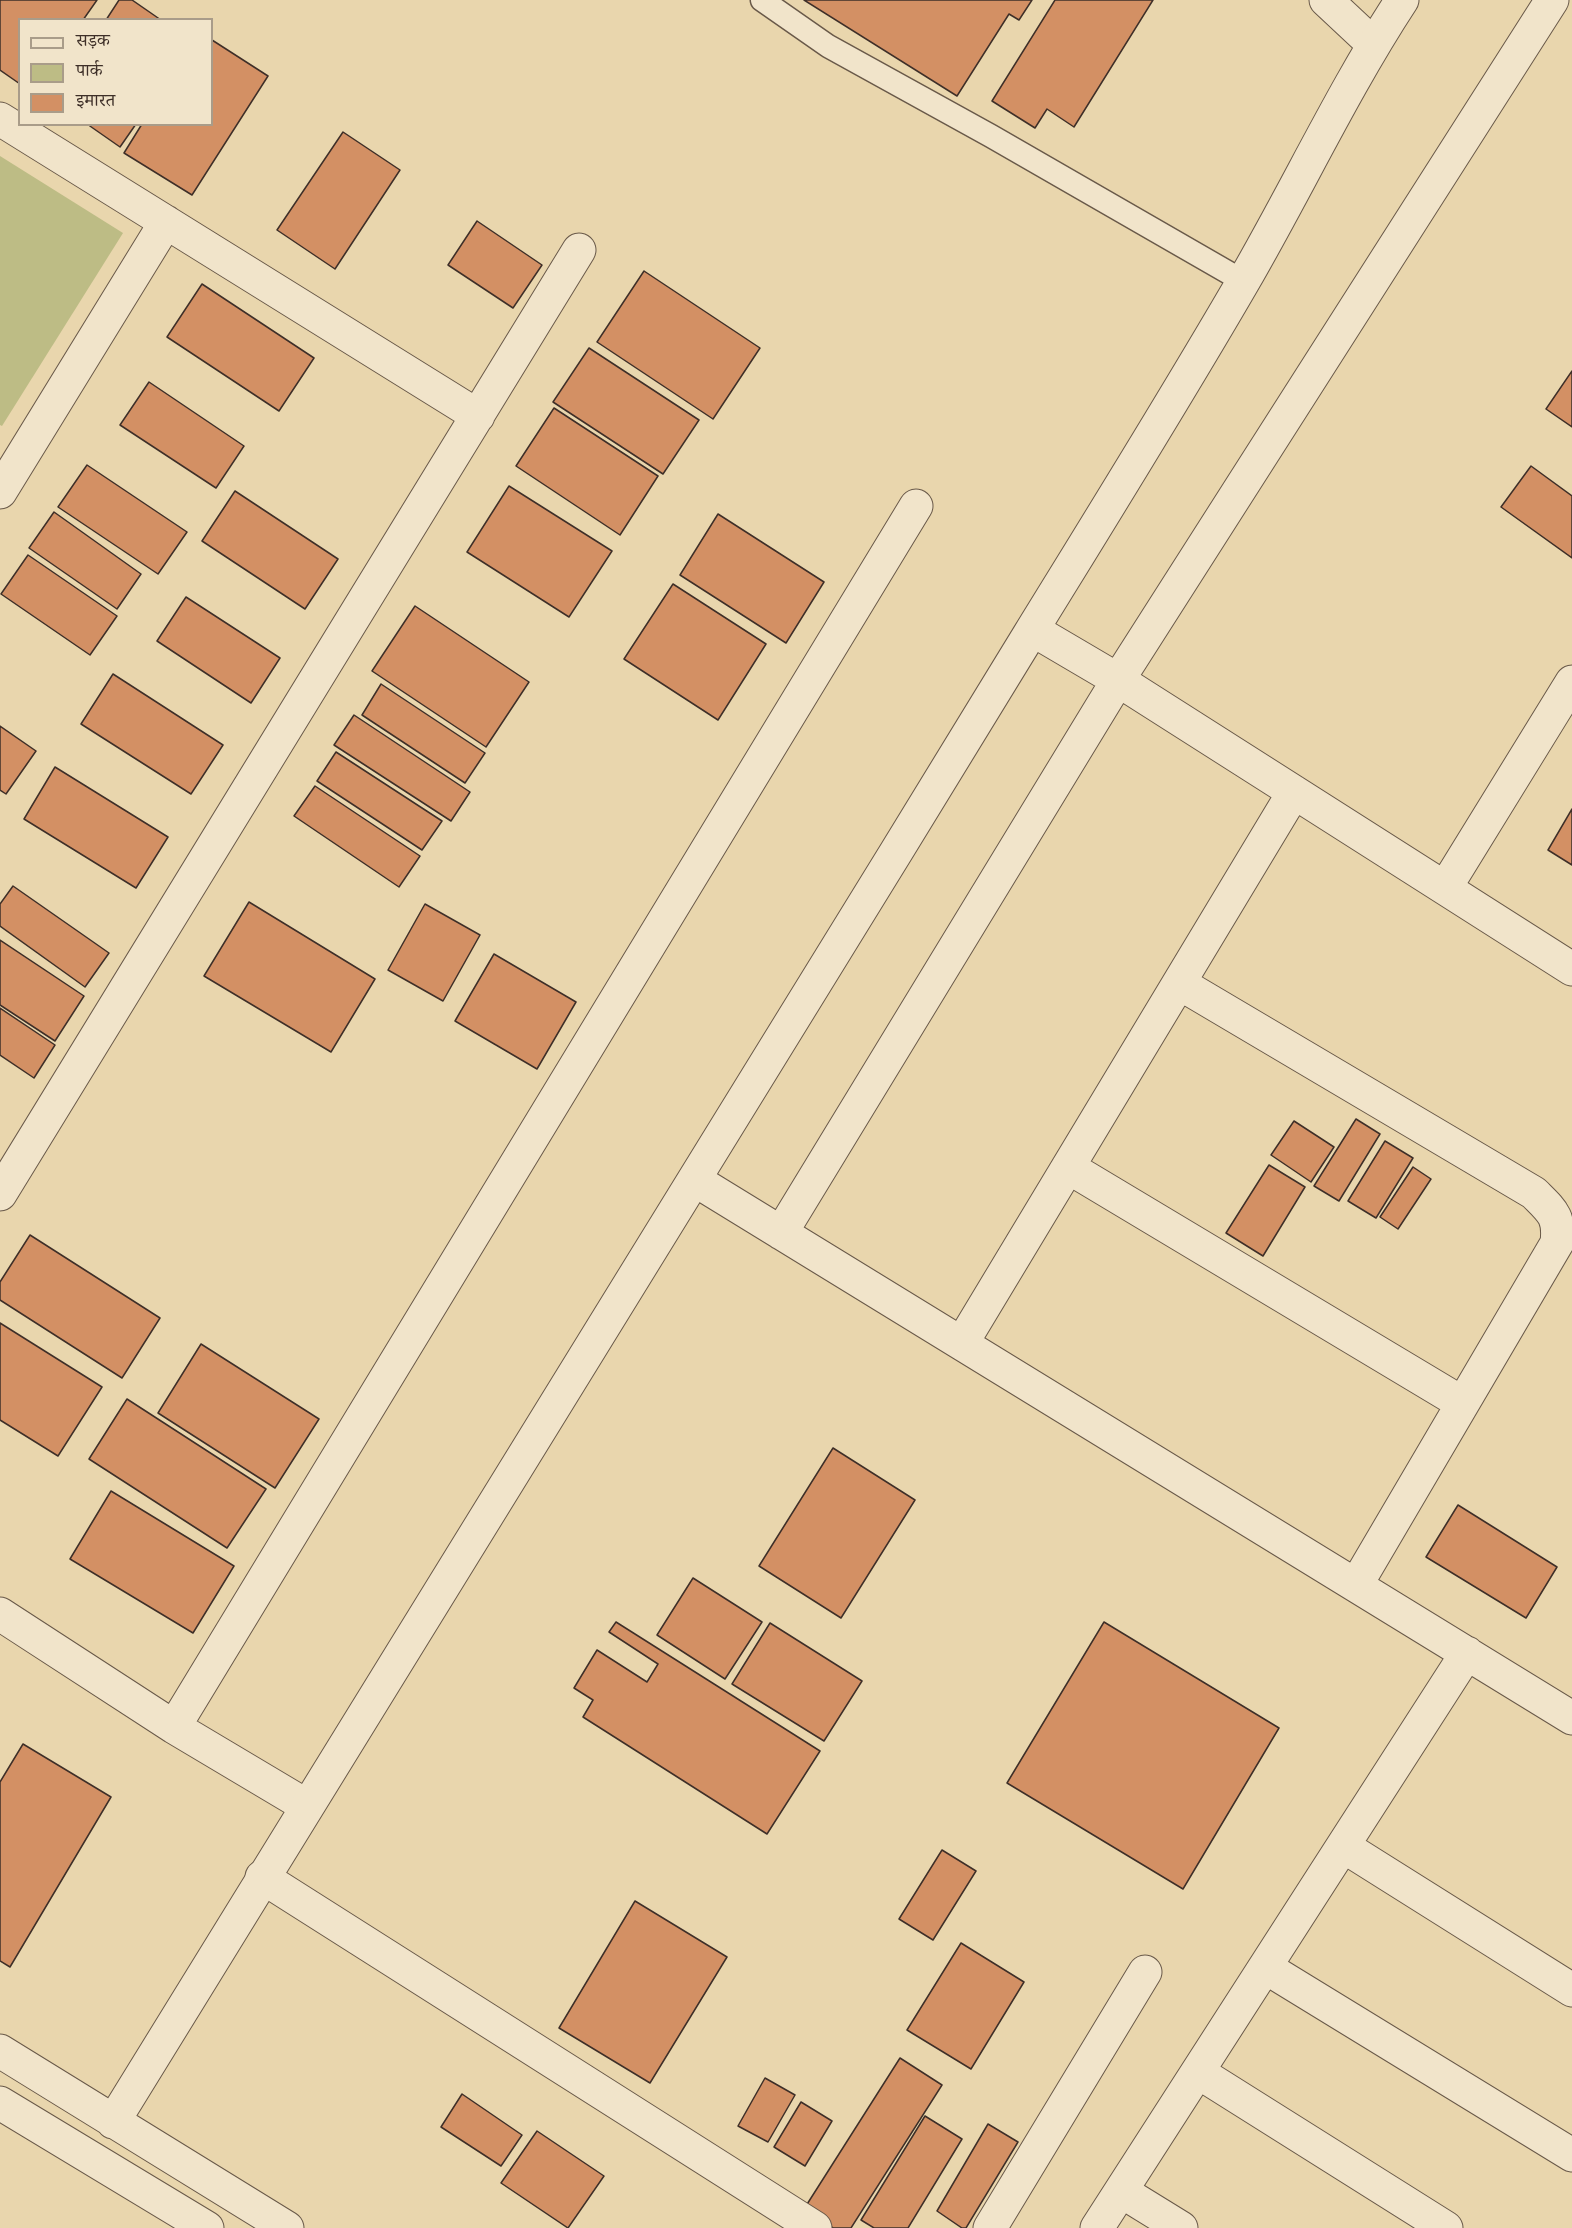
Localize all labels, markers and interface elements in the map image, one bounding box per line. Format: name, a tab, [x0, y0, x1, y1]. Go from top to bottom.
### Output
legend	[18, 18, 213, 126]
text: सड़क	[76, 29, 110, 51]
text: पार्क	[76, 59, 103, 81]
text: इमारत	[76, 89, 115, 111]

